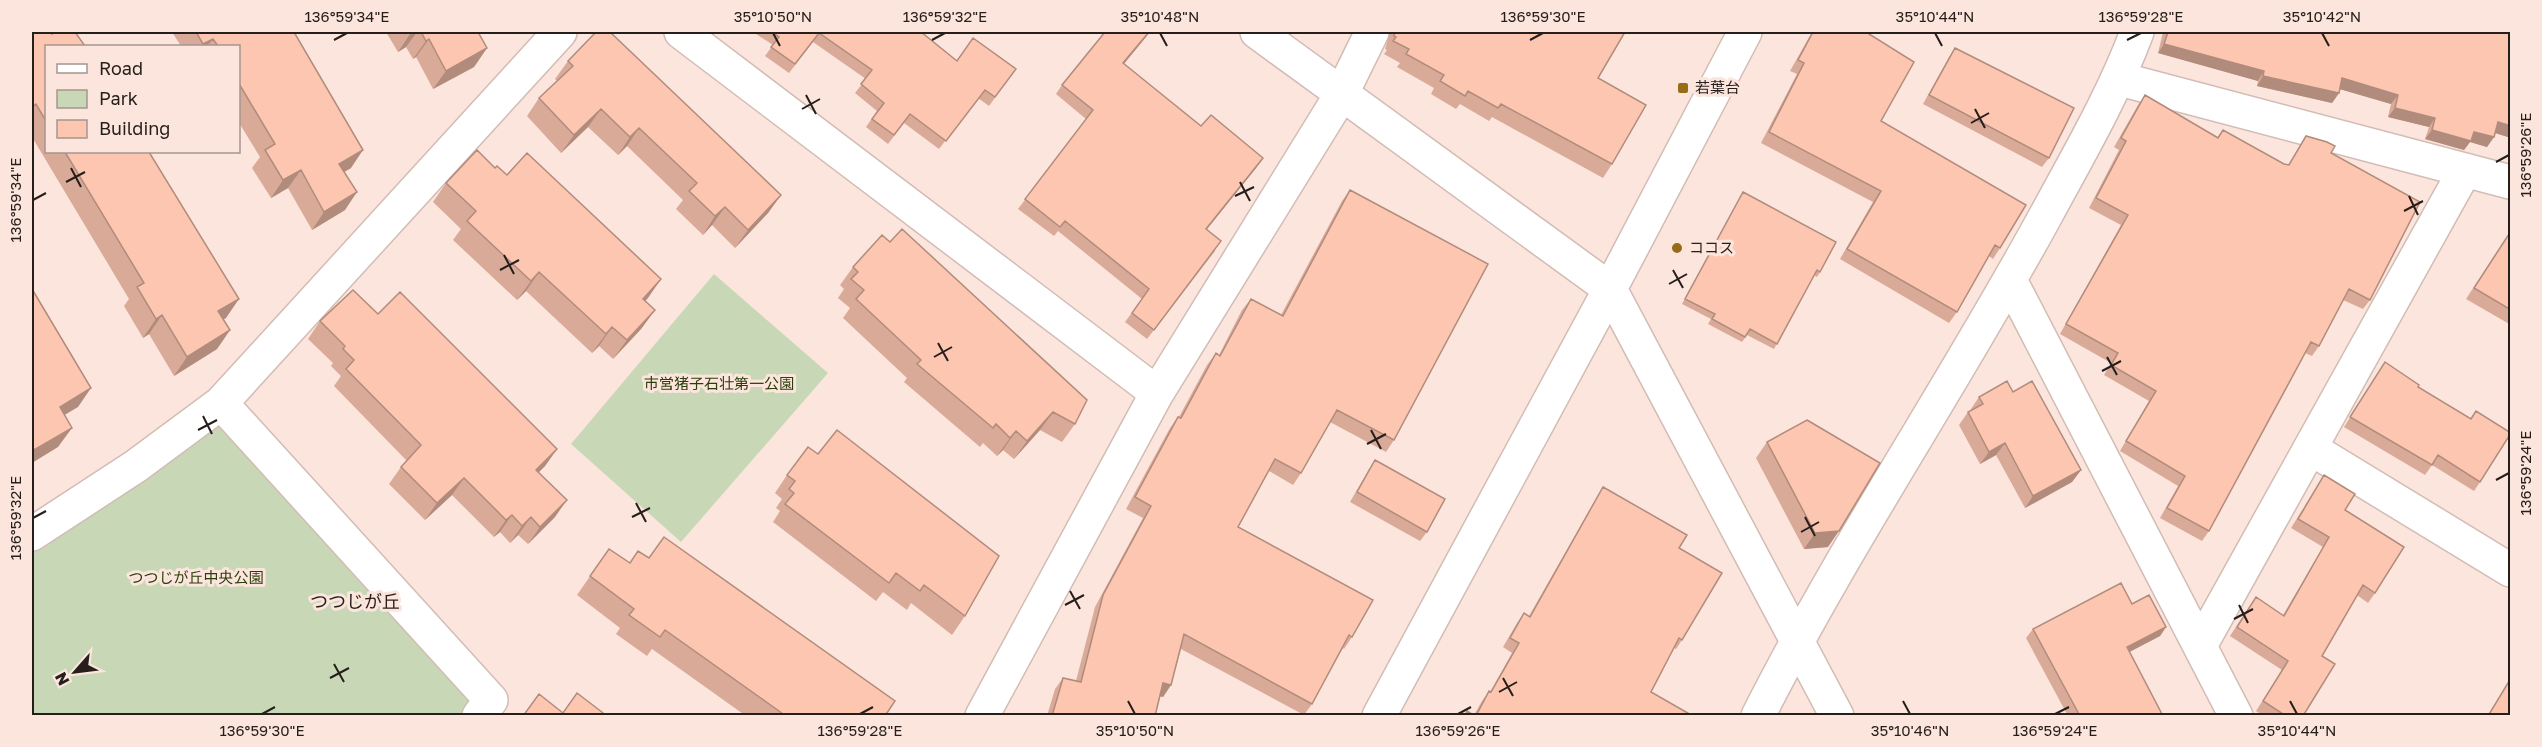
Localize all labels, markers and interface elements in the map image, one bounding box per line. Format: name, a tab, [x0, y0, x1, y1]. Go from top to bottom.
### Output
text: 136°59'34"E	[305, 7, 389, 25]
text: 35°10'50"N	[734, 7, 812, 25]
text: 136°59'32"E	[903, 7, 987, 25]
text: 35°10'48"N	[1121, 7, 1199, 25]
text: 136°59'30"E	[1500, 7, 1586, 25]
text: 35°10'44"N	[1896, 7, 1974, 25]
text: 136°59'28"E	[2099, 7, 2183, 25]
text: 35°10'42"N	[2283, 7, 2361, 25]
legend	[45, 45, 240, 153]
text: Road	[99, 57, 143, 79]
place label: 若葉台	[1695, 78, 1740, 96]
marker: 若葉台	[1676, 81, 1690, 95]
text: Park	[99, 87, 138, 109]
text: 136°59'26"E	[2516, 113, 2534, 197]
text: Building	[99, 117, 170, 139]
text: 136°59'34"E	[6, 158, 24, 242]
place label: ココス	[1689, 238, 1734, 256]
marker: ココス	[1670, 241, 1684, 255]
park label: 市営猪子石壮第一公園	[644, 374, 794, 392]
text: 136°59'24"E	[2516, 431, 2534, 515]
text: 136°59'32"E	[6, 476, 24, 560]
park label: つつじが丘中央公園	[128, 568, 264, 586]
district label: つつじが丘	[310, 590, 400, 612]
north arrow	[45, 642, 105, 702]
text: N	[50, 669, 73, 689]
text: 136°59'30"E	[219, 721, 305, 739]
text: 136°59'28"E	[818, 721, 902, 739]
text: 35°10'50"N	[1096, 721, 1174, 739]
text: 136°59'26"E	[1416, 721, 1500, 739]
text: 35°10'46"N	[1871, 721, 1949, 739]
text: 136°59'24"E	[2013, 721, 2097, 739]
text: 35°10'44"N	[2258, 721, 2336, 739]

